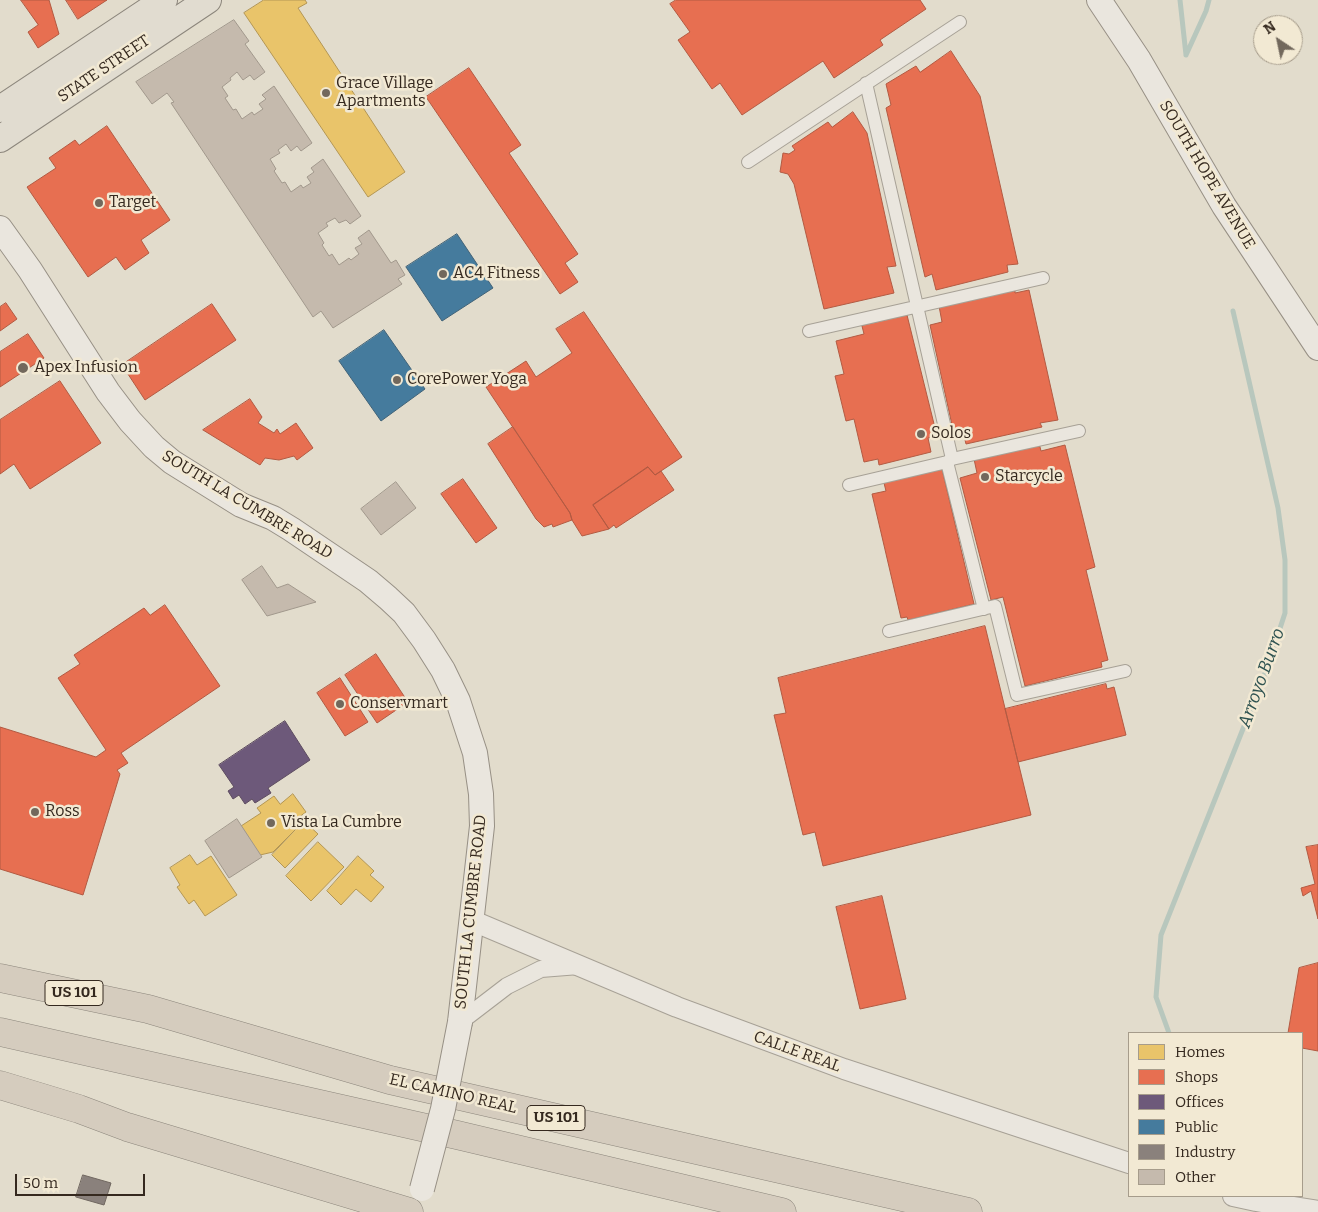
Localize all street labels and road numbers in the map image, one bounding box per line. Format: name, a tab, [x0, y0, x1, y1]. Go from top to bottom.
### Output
street label: STATE STREET	[54, 31, 154, 107]
street label: SOUTH HOPE AVENUE	[1155, 97, 1259, 253]
street label: SOUTH LA CUMBRE ROAD	[158, 446, 336, 564]
street label: SOUTH LA CUMBRE ROAD	[451, 814, 491, 1010]
road number: US 101	[45, 980, 103, 1006]
street label: CALLE REAL	[751, 1027, 843, 1077]
street label: EL CAMINO REAL	[387, 1070, 519, 1118]
road number: US 101	[527, 1106, 585, 1130]

